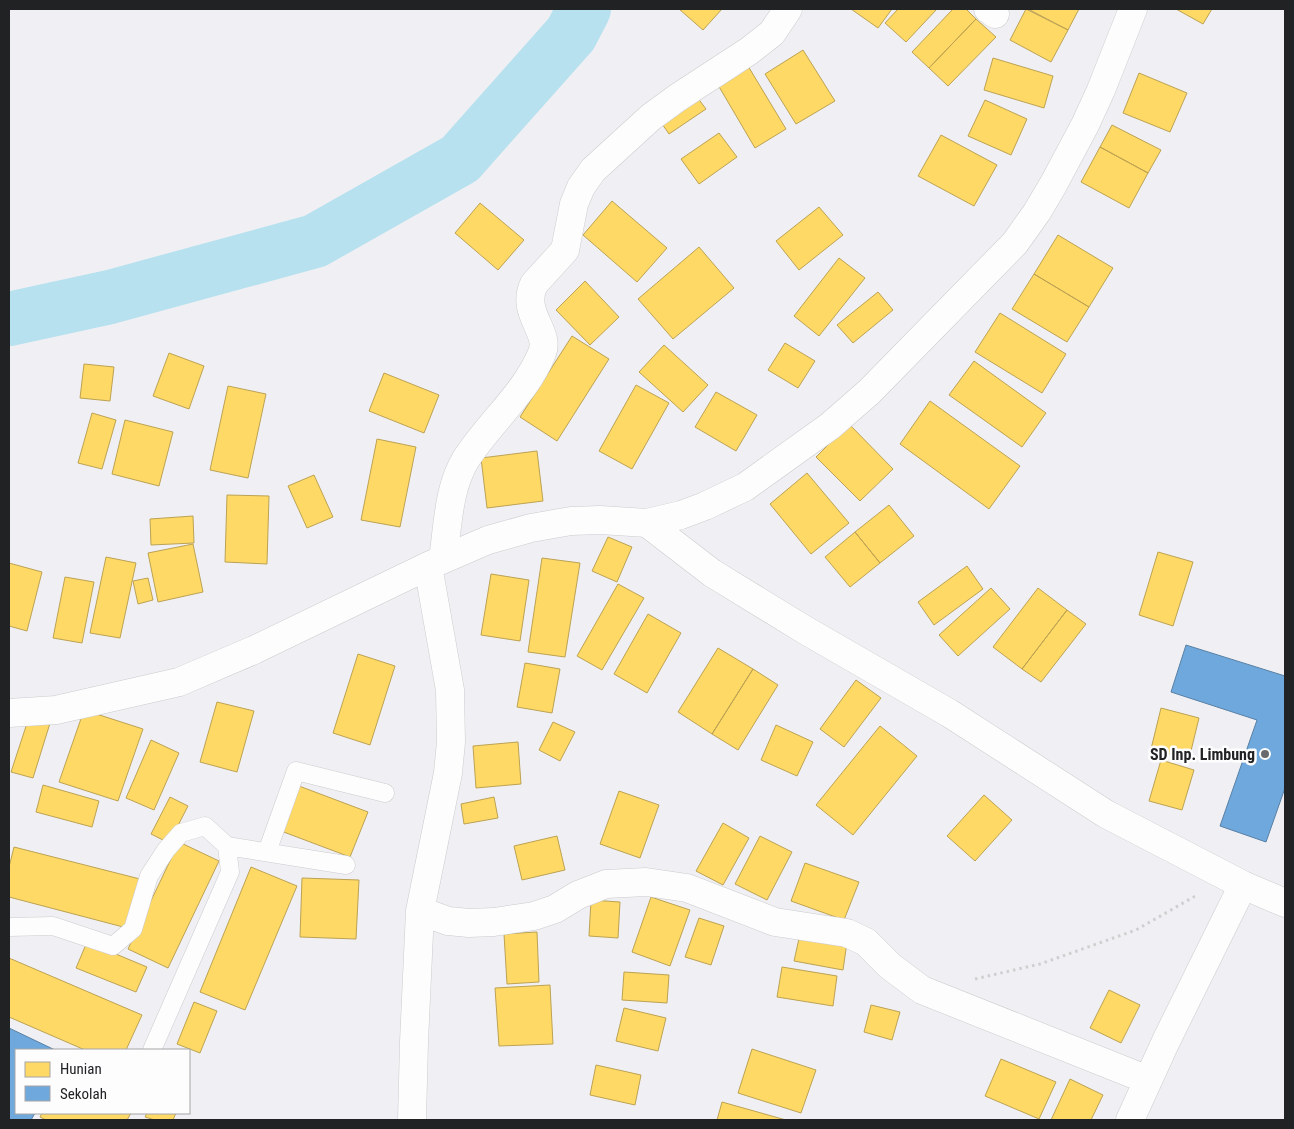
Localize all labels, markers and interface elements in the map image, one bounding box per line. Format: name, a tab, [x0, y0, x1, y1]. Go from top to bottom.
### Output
place label: SD Inp. Limbung	[1150, 745, 1255, 764]
marker: SD Inp. Limbung	[1259, 748, 1271, 760]
legend	[15, 1049, 190, 1114]
text: Hunian	[60, 1060, 102, 1078]
text: Sekolah	[60, 1085, 107, 1103]

